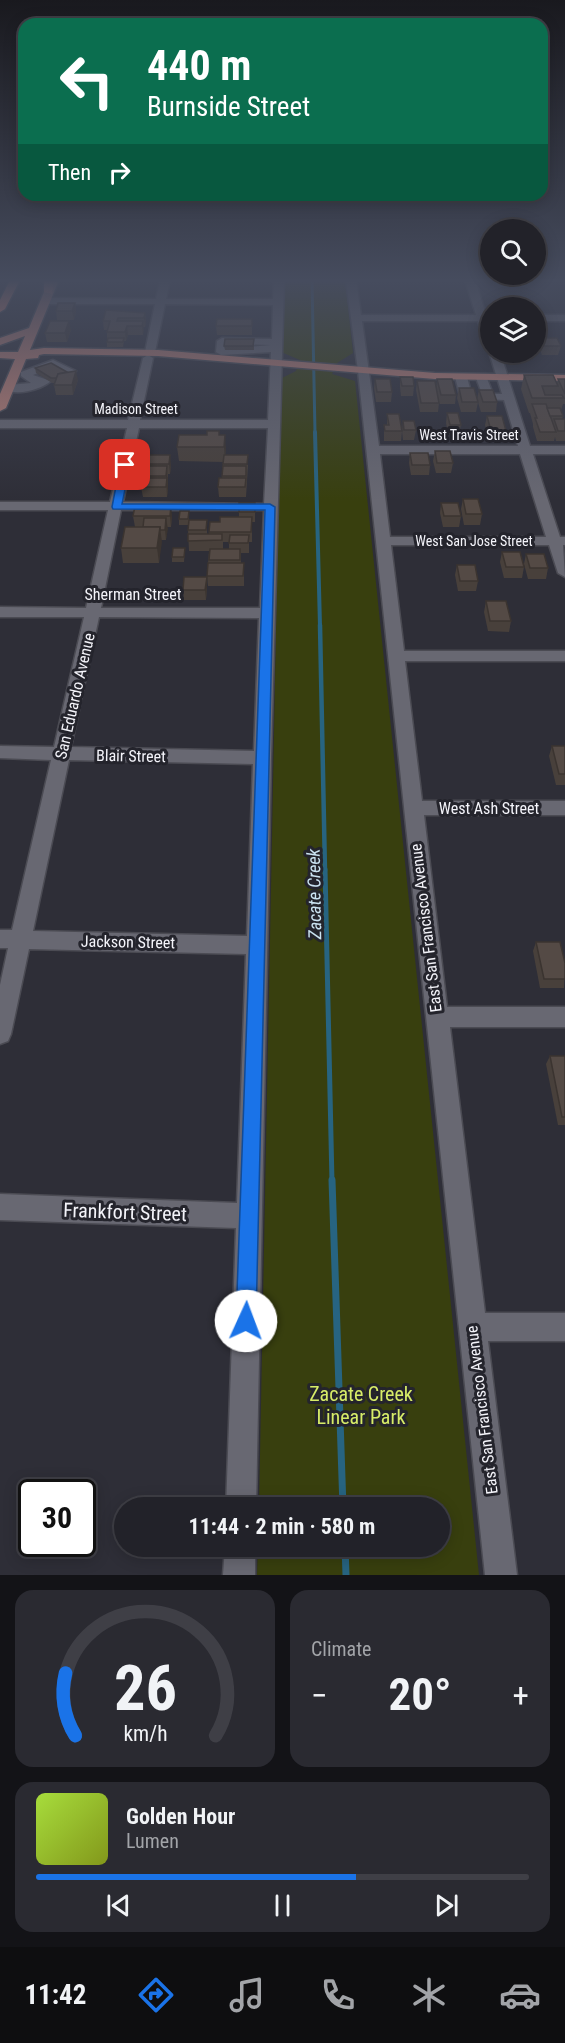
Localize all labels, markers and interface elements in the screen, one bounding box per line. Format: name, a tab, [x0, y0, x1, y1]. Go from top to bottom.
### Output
text: 440 m	[147, 41, 252, 90]
icon: left	[48, 42, 126, 120]
text: Burnside Street	[147, 91, 310, 123]
icon: right	[103, 156, 136, 189]
text: Then	[48, 160, 91, 185]
map controls	[480, 219, 546, 363]
button: search	[480, 219, 546, 285]
button: layers	[480, 297, 546, 363]
street label: Madison Street	[94, 401, 178, 417]
street label: West Travis Street	[419, 427, 519, 443]
pin	[99, 439, 150, 490]
icon: arrive	[108, 448, 141, 481]
street label: West San Jose Street	[415, 533, 533, 549]
street label: Sherman Street	[84, 585, 182, 604]
street label: San Eduardo Avenue	[51, 631, 99, 761]
street label: Blair Street	[96, 746, 166, 766]
street label: West Ash Street	[439, 799, 540, 818]
street label: East San Francisco Avenue	[406, 843, 446, 1013]
water label: Zacate Creek	[303, 847, 325, 941]
street label: Jackson Street	[81, 932, 176, 952]
street label: Frankfort Street	[63, 1198, 187, 1226]
position arrow	[214, 1289, 278, 1353]
street label: East San Francisco Avenue	[462, 1325, 502, 1495]
park label: Zacate Creek Linear Park	[309, 1382, 413, 1429]
speed limit sign: 30	[18, 1479, 96, 1557]
text: 11:44 · 2 min · 580 m	[189, 1514, 375, 1539]
text: Climate	[311, 1637, 371, 1661]
text: 26	[113, 1652, 177, 1725]
text: 20°	[389, 1668, 452, 1721]
text: −	[311, 1676, 328, 1715]
text: +	[513, 1676, 529, 1715]
text: km/h	[123, 1721, 167, 1746]
text: Golden Hour	[126, 1804, 235, 1829]
text: Lumen	[126, 1829, 179, 1853]
icon: previous	[102, 1889, 135, 1922]
icon: pause	[266, 1889, 299, 1922]
icon: next	[430, 1889, 463, 1922]
icon: directions	[135, 1974, 177, 2016]
icon: music	[226, 1974, 268, 2016]
icon: phone	[317, 1974, 359, 2016]
icon: climate	[408, 1974, 450, 2016]
icon: car	[499, 1974, 541, 2016]
text: 11:42	[24, 1979, 86, 2011]

